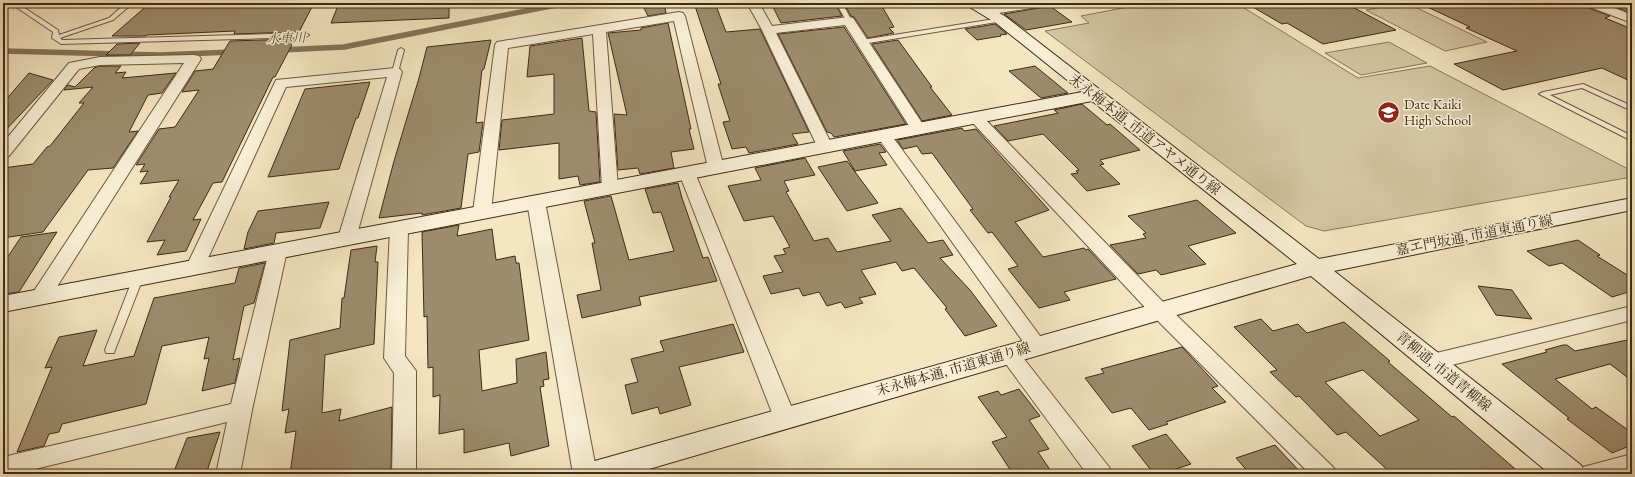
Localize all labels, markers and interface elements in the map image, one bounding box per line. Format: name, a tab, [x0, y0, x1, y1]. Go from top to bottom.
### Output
water label: 水車川	[266, 29, 308, 47]
street label: 末永梅本通, 市道アヤメ通り線	[1065, 69, 1225, 199]
place label: Date Kaiki High School	[1404, 95, 1472, 129]
school or university icon: Date Kaiki High School	[1376, 99, 1402, 125]
street label: 嘉エ門坂通, 市道東通り線	[1394, 211, 1554, 259]
street label: 青柳通, 市道青柳線	[1392, 327, 1496, 415]
street label: 末永梅本通, 市道東通り線	[874, 338, 1032, 400]

